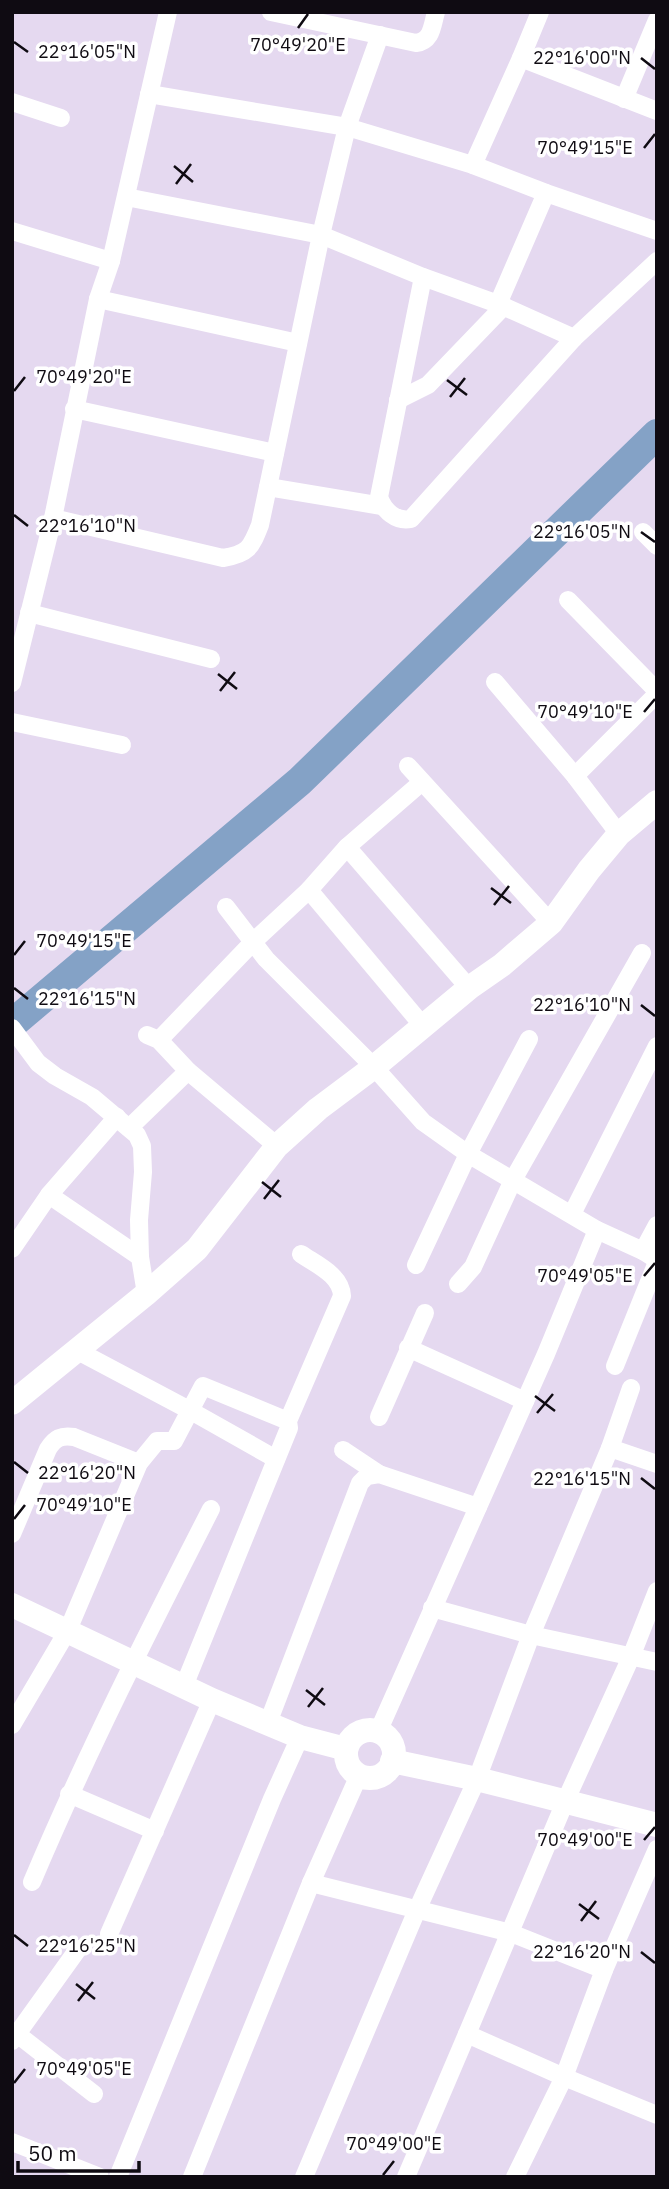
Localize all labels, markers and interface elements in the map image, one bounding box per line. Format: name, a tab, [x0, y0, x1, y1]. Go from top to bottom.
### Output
text: 70°49'20"E	[250, 33, 346, 56]
text: 22°16'05"N	[38, 40, 136, 63]
text: 22°16'00"N	[533, 46, 631, 69]
text: 70°49'15"E	[537, 136, 633, 159]
text: 70°49'20"E	[36, 365, 132, 388]
text: 22°16'10"N	[38, 514, 136, 537]
text: 22°16'05"N	[533, 520, 631, 543]
text: 70°49'10"E	[537, 700, 633, 723]
text: 70°49'15"E	[36, 929, 132, 952]
text: 22°16'15"N	[38, 987, 136, 1010]
text: 22°16'10"N	[533, 993, 631, 1016]
text: 70°49'05"E	[537, 1264, 633, 1287]
text: 22°16'20"N	[38, 1461, 136, 1484]
text: 22°16'15"N	[533, 1467, 631, 1490]
text: 70°49'10"E	[36, 1493, 132, 1516]
text: 70°49'00"E	[537, 1828, 633, 1851]
text: 22°16'25"N	[38, 1934, 136, 1957]
text: 22°16'20"N	[533, 1940, 631, 1963]
text: 70°49'05"E	[36, 2057, 132, 2080]
scale bar	[18, 2130, 138, 2174]
text: 70°49'00"E	[346, 2132, 442, 2155]
text: 50 m	[28, 2139, 77, 2167]

